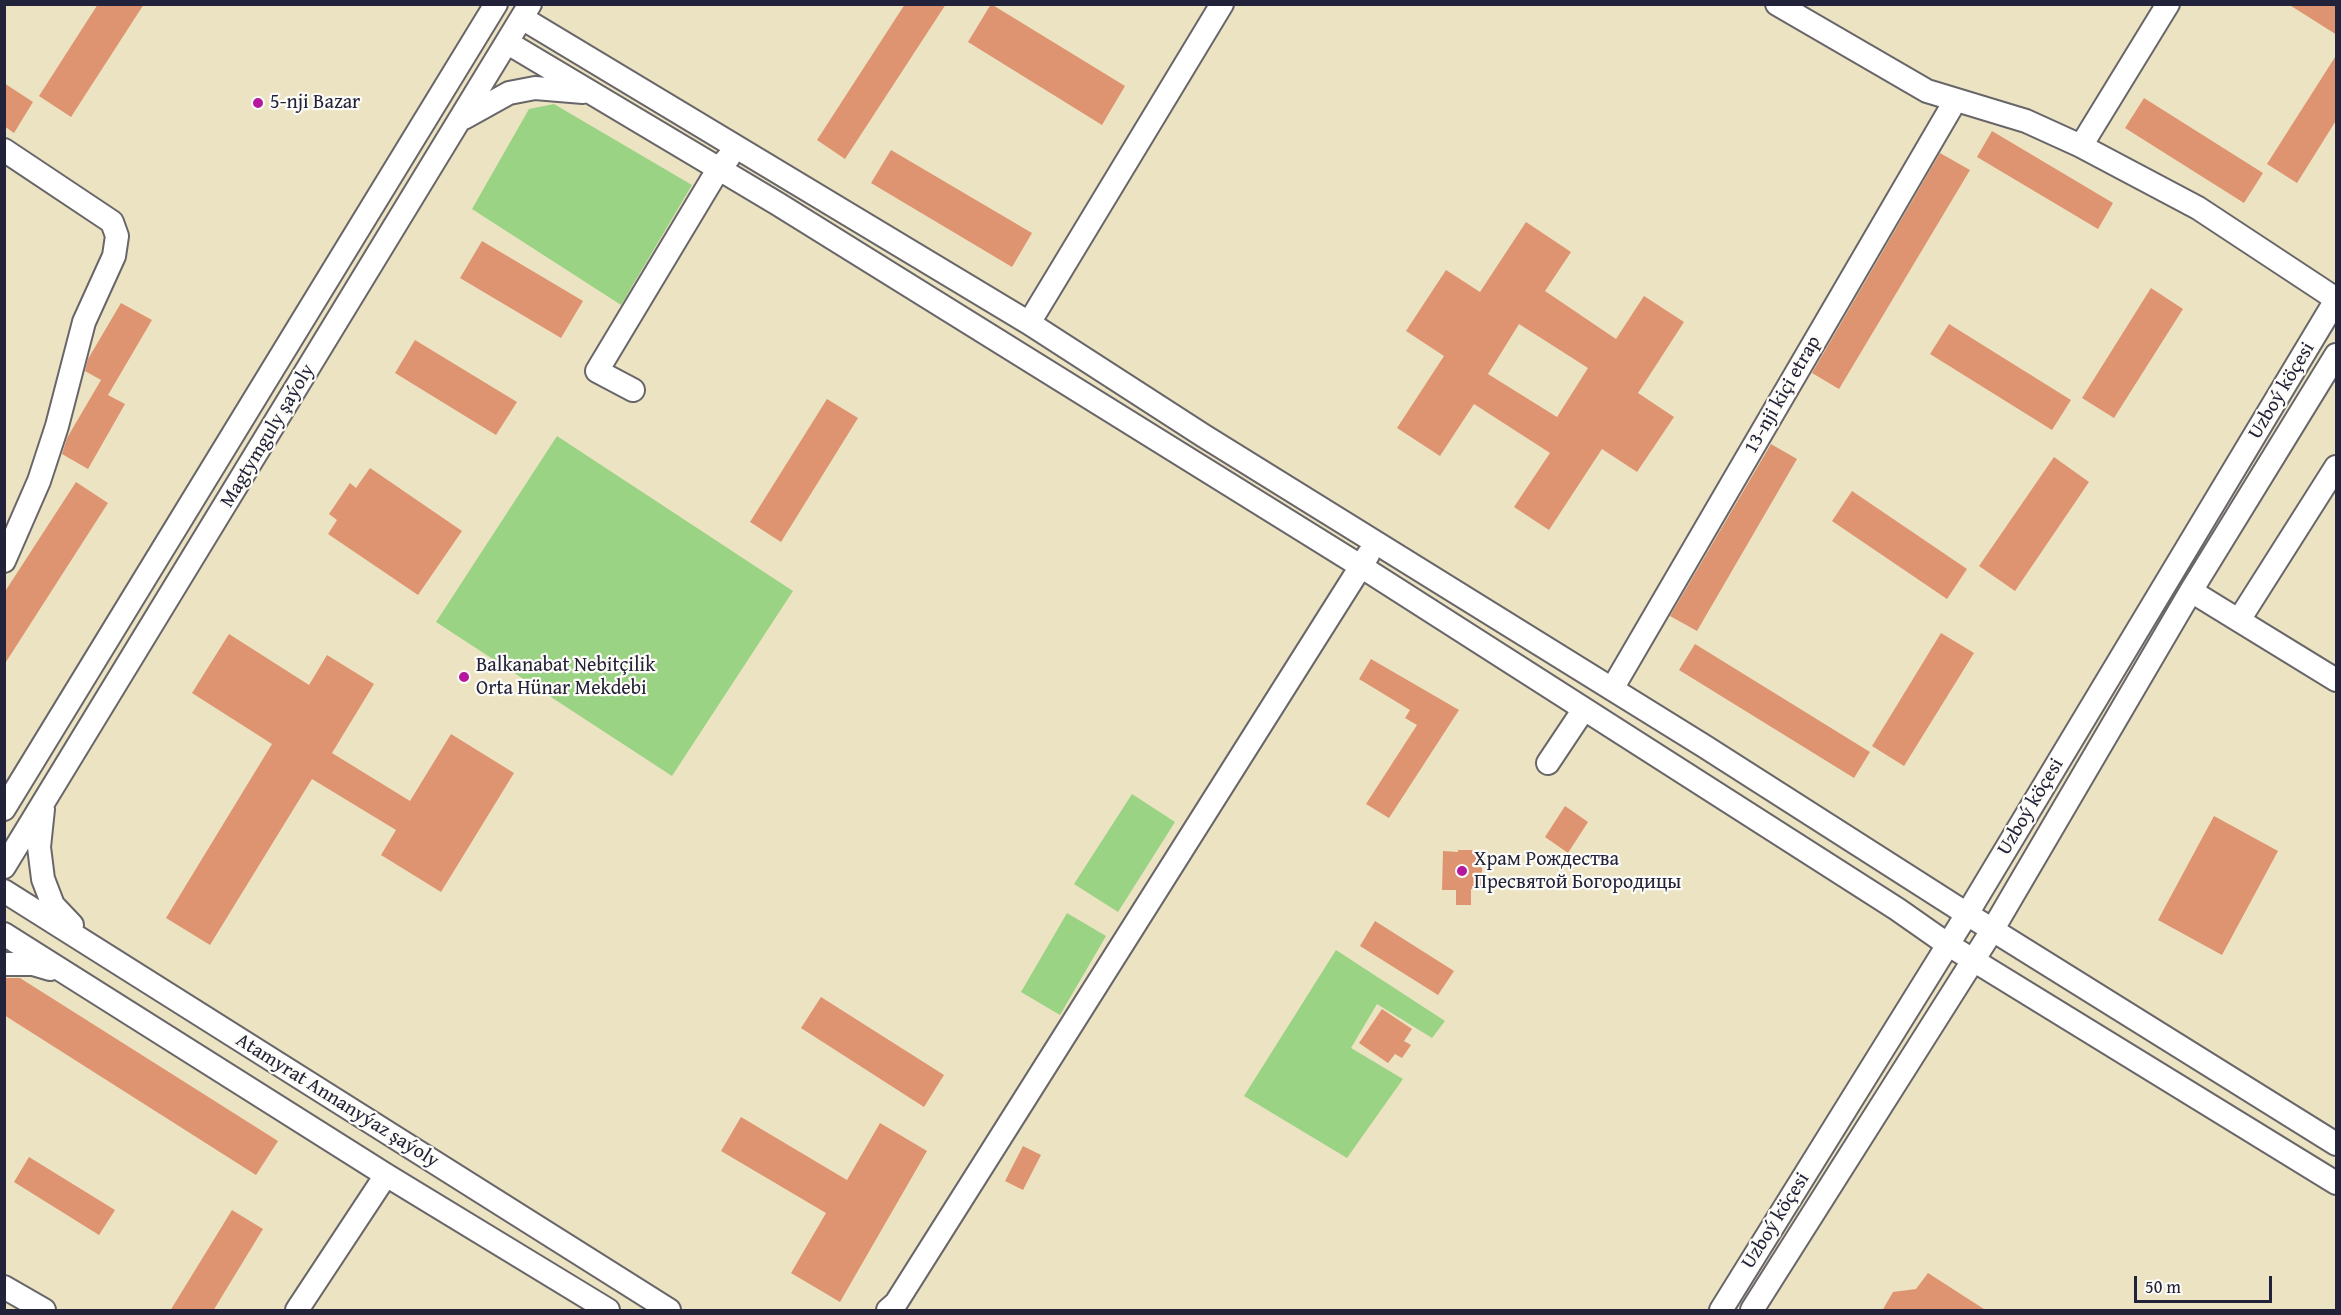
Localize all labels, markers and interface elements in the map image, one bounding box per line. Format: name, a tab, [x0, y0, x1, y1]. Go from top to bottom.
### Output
place label: 5-nji Bazar	[270, 91, 360, 115]
marker: 5-nji Bazar	[251, 96, 265, 110]
street label: 13-nji kiçi etrap	[1740, 332, 1826, 458]
street label: Uzboý köçesi	[2244, 338, 2320, 444]
street label: Magtymguly şaýoly	[216, 360, 320, 512]
place label: Balkanabat Nebitçilik Orta Hünar Mekdebi	[476, 654, 655, 701]
marker: Balkanabat Nebitçilik Orta Hünar Mekdebi	[457, 670, 471, 684]
street label: Uzboý köçesi	[1993, 754, 2069, 860]
place label: Храм Рождества Пресвятой Богородицы	[1474, 848, 1681, 895]
marker: Храм Рождества Пресвятой Богородицы	[1455, 864, 1469, 878]
street label: Atamyrat Annanyýaz şaýoly	[231, 1029, 443, 1173]
street label: Uzboý köçesi	[1737, 1168, 1815, 1274]
scale bar	[2137, 1264, 2275, 1302]
text: 50 m	[2145, 1273, 2181, 1300]

